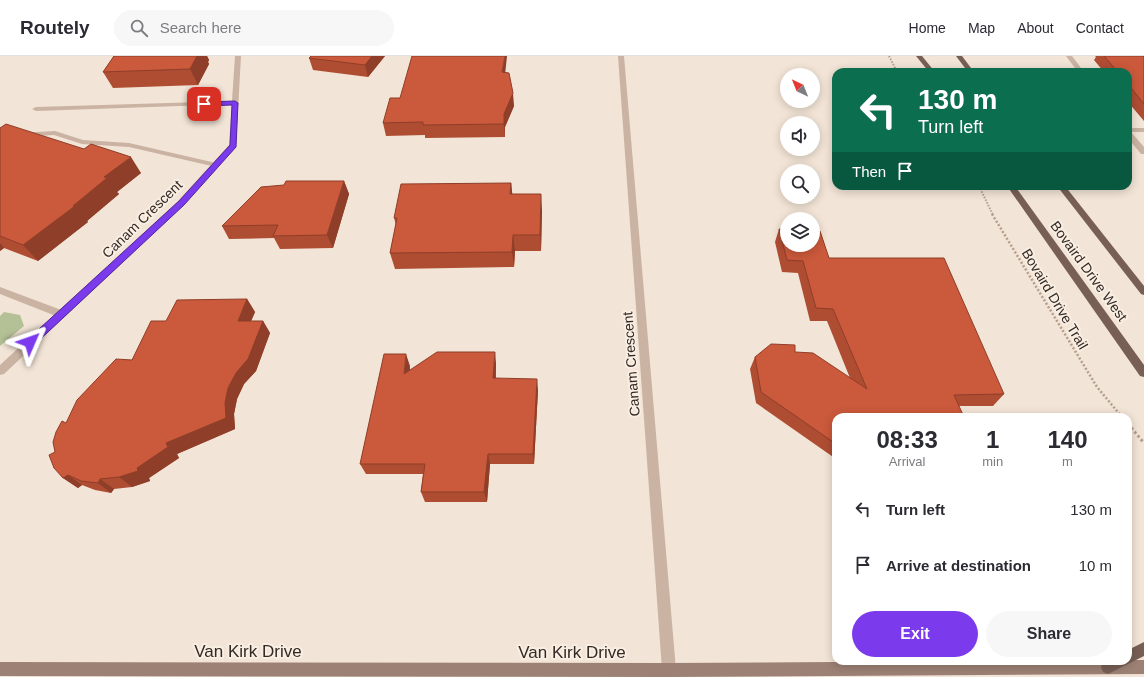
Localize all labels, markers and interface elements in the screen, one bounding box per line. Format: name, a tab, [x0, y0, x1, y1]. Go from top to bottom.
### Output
search box	[114, 10, 394, 46]
text: Routely	[20, 17, 90, 38]
icon: search	[128, 17, 150, 39]
text: Search here	[160, 19, 241, 36]
text: Home	[909, 20, 946, 36]
text: Map	[968, 20, 995, 36]
text: About	[1017, 20, 1054, 36]
text: Contact	[1076, 20, 1124, 36]
north arrow	[780, 68, 820, 108]
map controls	[780, 68, 820, 252]
icon: left	[852, 84, 904, 136]
text: 130 m	[918, 84, 997, 115]
pin	[187, 87, 221, 121]
icon: arrive	[193, 93, 215, 115]
button: sound	[780, 116, 820, 156]
text: Turn left	[918, 117, 983, 137]
icon: arrive	[894, 160, 916, 182]
text: Then	[852, 163, 886, 180]
button: search	[780, 164, 820, 204]
street label: Canam Crescent	[99, 177, 185, 261]
button: layers	[780, 212, 820, 252]
street label: Bovaird Drive West	[1047, 218, 1131, 324]
street label: Bovaird Drive Trail	[1019, 246, 1091, 352]
street label: Canam Crescent	[619, 311, 643, 417]
position arrow	[9, 321, 51, 363]
text: 08:33	[876, 426, 938, 453]
text: 1	[986, 426, 999, 453]
text: 140	[1048, 426, 1088, 453]
text: Arrival	[889, 454, 926, 469]
text: min	[982, 454, 1003, 469]
text: m	[1062, 454, 1073, 469]
icon: left	[852, 498, 874, 520]
text: Turn left	[886, 501, 945, 518]
text: 130 m	[1070, 501, 1112, 518]
icon: arrive	[852, 554, 874, 576]
text: Arrive at destination	[886, 557, 1031, 574]
text: 10 m	[1079, 557, 1112, 574]
button: Exit	[852, 611, 978, 657]
button: Share	[986, 611, 1112, 657]
street label: Van Kirk Drive	[194, 642, 302, 661]
street label: Van Kirk Drive	[518, 643, 626, 662]

